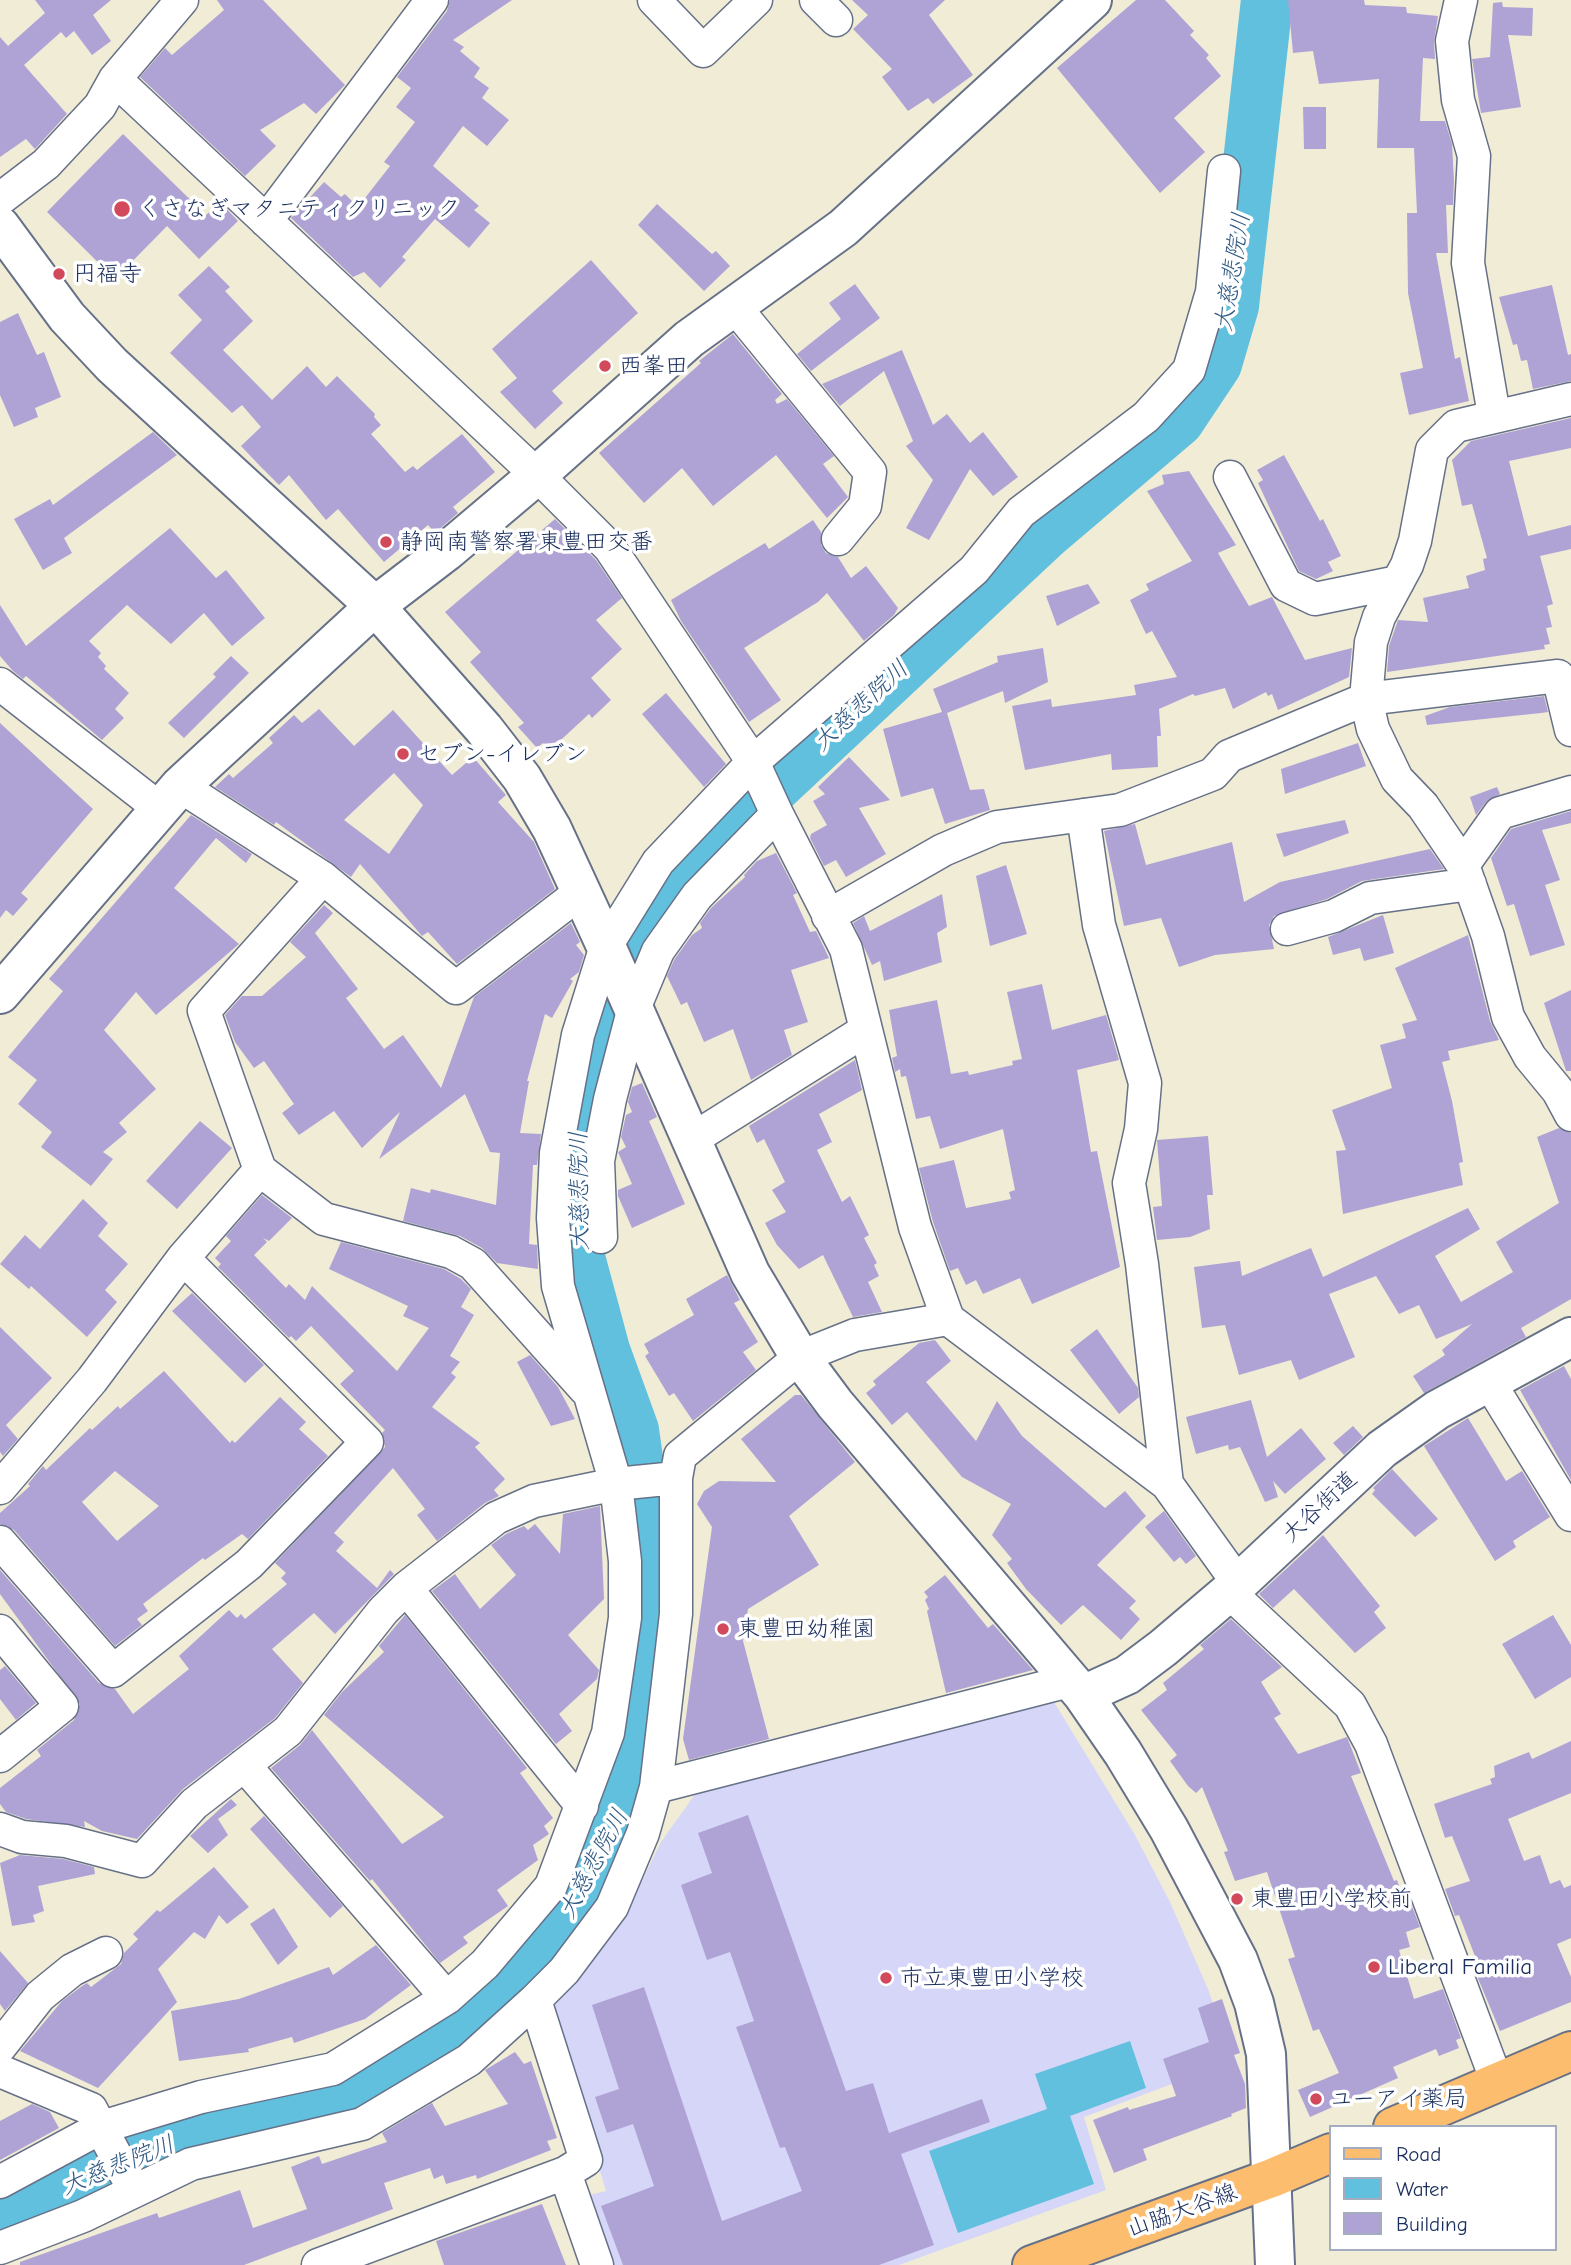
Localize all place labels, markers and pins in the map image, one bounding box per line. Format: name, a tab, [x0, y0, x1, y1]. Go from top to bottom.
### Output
place label: くさなぎマタニティクリニック	[138, 195, 460, 223]
marker: くさなぎマタニティクリニック	[112, 199, 132, 219]
place label: 円福寺	[73, 260, 142, 288]
marker: 円福寺	[51, 266, 67, 282]
place label: 西峯田	[619, 352, 688, 380]
marker: 西峯田	[597, 358, 613, 374]
place label: 静岡南警察署東豊田交番	[400, 528, 653, 556]
marker: 静岡南警察署東豊田交番	[378, 534, 394, 550]
place label: セブン-イレブン	[417, 740, 587, 768]
marker: セブン-イレブン	[395, 746, 411, 762]
place label: 東豊田幼稚園	[737, 1615, 875, 1643]
marker: 東豊田幼稚園	[715, 1621, 731, 1637]
place label: 東豊田小学校前	[1251, 1885, 1412, 1913]
marker: 東豊田小学校前	[1229, 1891, 1245, 1907]
place label: Liberal Familia	[1388, 1953, 1532, 1981]
marker: Liberal Familia	[1366, 1959, 1382, 1975]
place label: 市立東豊田小学校	[900, 1964, 1084, 1992]
marker: 市立東豊田小学校	[878, 1970, 894, 1986]
place label: ユーアイ薬局	[1330, 2085, 1467, 2113]
marker: ユーアイ薬局	[1308, 2091, 1324, 2107]

